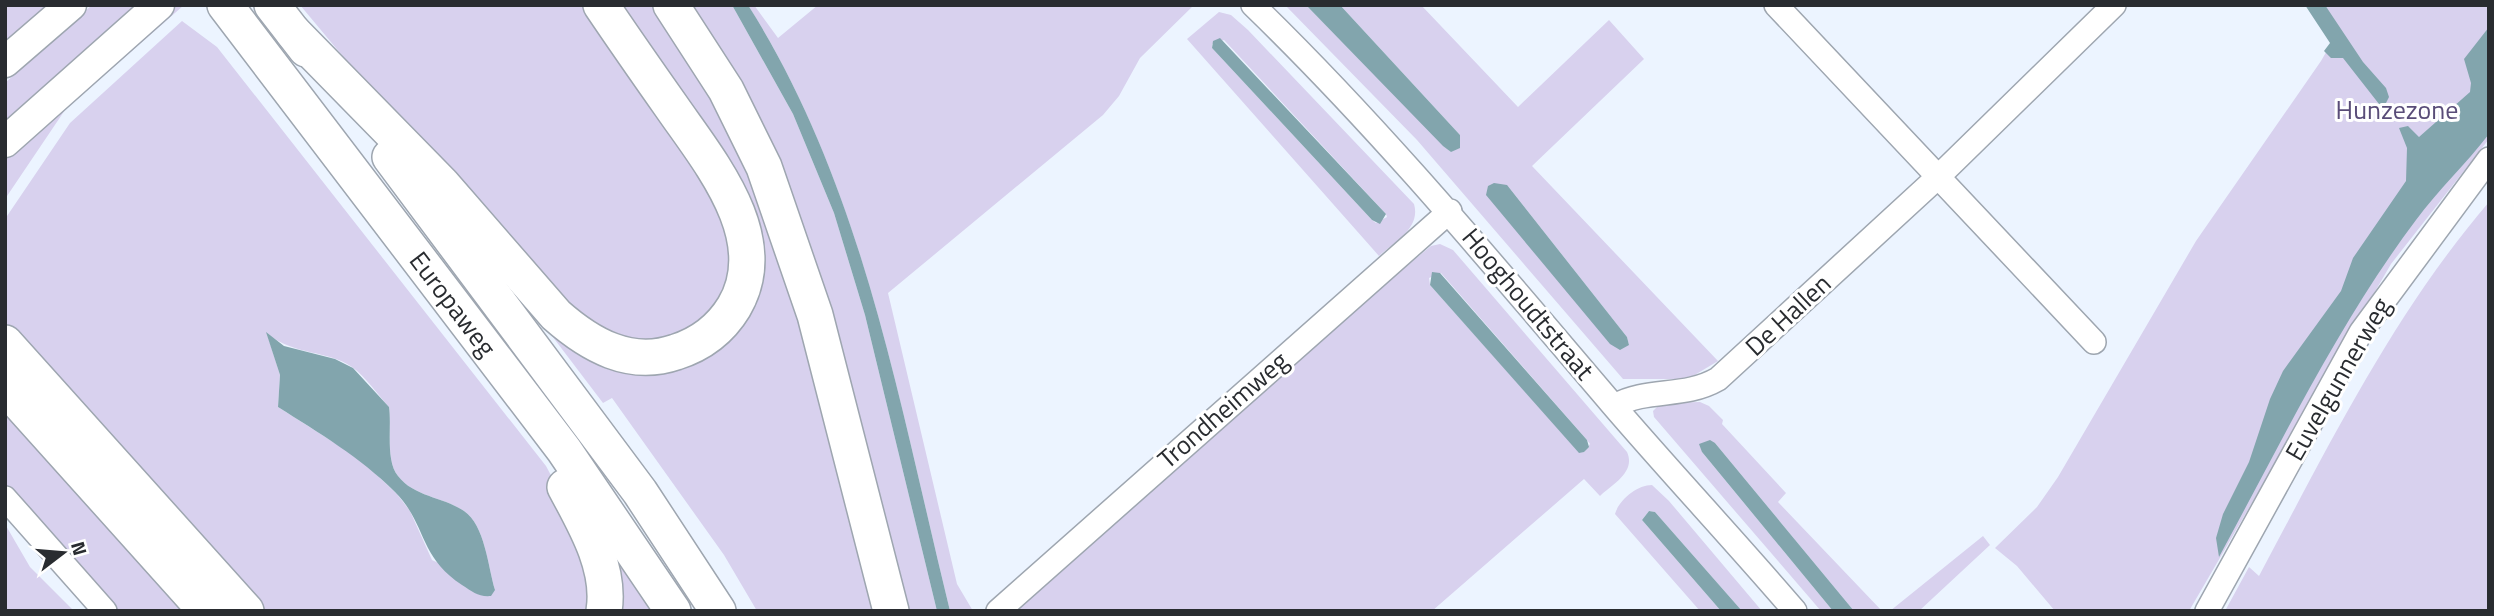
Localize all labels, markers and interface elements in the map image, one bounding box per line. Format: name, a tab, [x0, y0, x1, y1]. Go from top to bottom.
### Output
park label: Hunzezone	[2336, 90, 2458, 129]
street label: Hooghoudtstraat	[1453, 219, 1604, 388]
street label: Europaweg	[400, 243, 506, 365]
street label: De Hallen	[1736, 264, 1839, 365]
street label: Euvelgunnerweg	[2275, 290, 2400, 468]
street label: Trondheimweg	[1149, 342, 1297, 478]
north arrow	[28, 518, 98, 588]
text: N	[64, 538, 96, 559]

